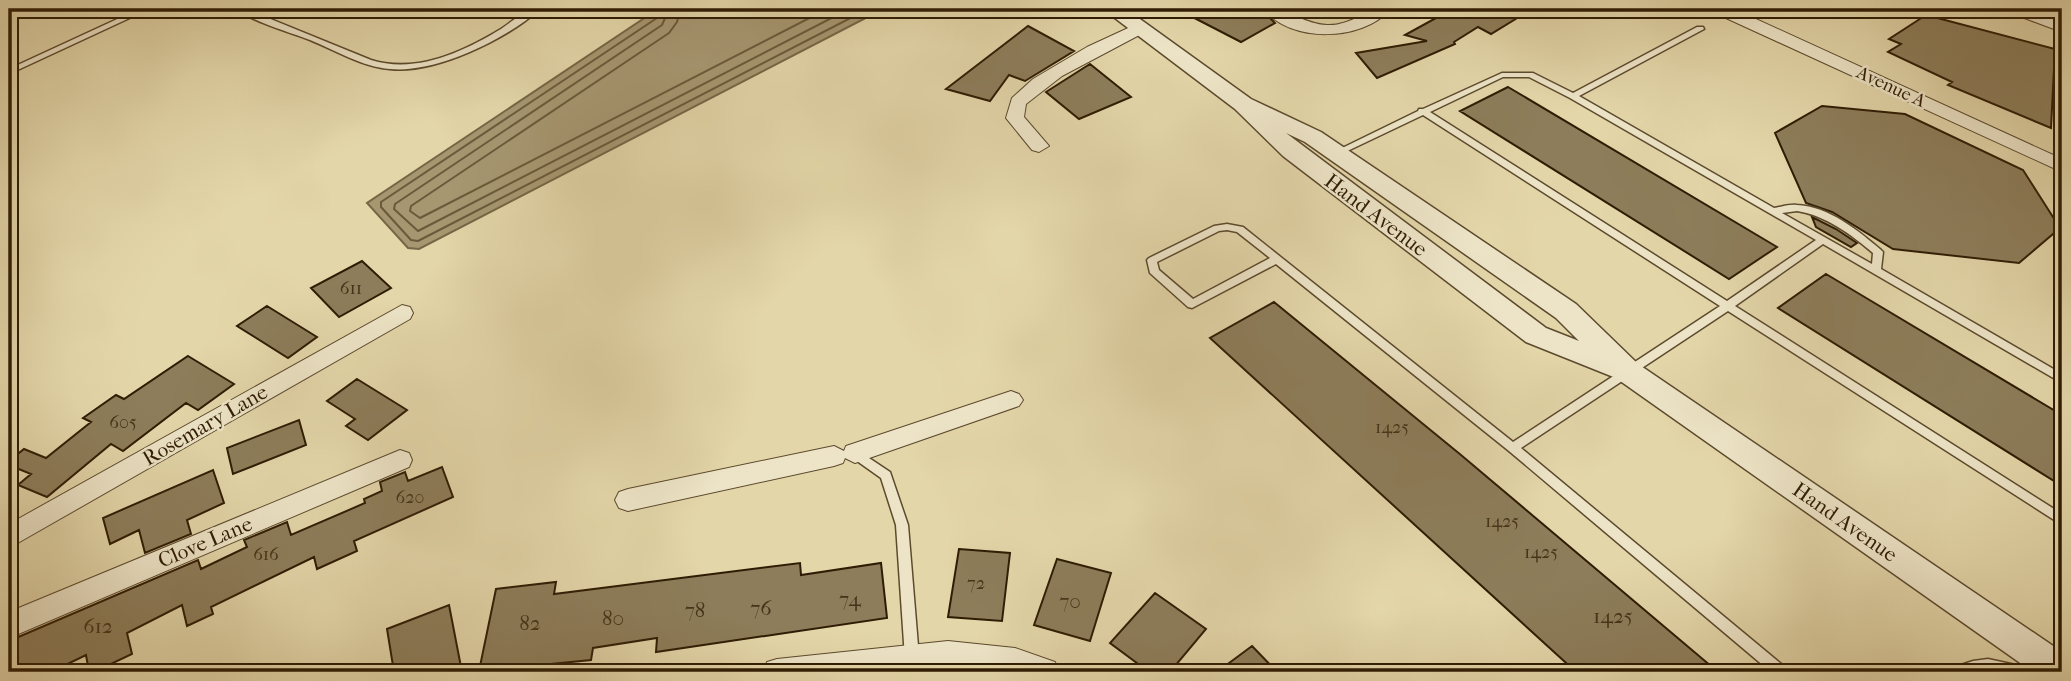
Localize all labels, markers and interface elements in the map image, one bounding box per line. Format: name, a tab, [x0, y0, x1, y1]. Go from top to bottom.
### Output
street label: Avenue A	[1852, 62, 1929, 112]
street label: Hand Avenue	[1320, 169, 1432, 261]
house number: 611	[340, 278, 362, 299]
street label: Rosemary Lane	[138, 379, 272, 471]
house number: 605	[109, 412, 137, 433]
house number: 1425	[1375, 417, 1409, 438]
street label: Hand Avenue	[1788, 477, 1902, 567]
house number: 620	[396, 487, 424, 508]
street label: Clove Lane	[154, 511, 256, 573]
house number: 1425	[1485, 511, 1519, 532]
house number: 1425	[1524, 542, 1558, 563]
house number: 616	[253, 544, 279, 565]
house number: 72	[967, 573, 985, 594]
house number: 74	[839, 587, 862, 611]
house number: 70	[1059, 589, 1081, 613]
house number: 76	[750, 596, 772, 620]
house number: 78	[685, 598, 705, 622]
house number: 1425	[1593, 604, 1633, 628]
house number: 80	[602, 606, 624, 630]
house number: 82	[519, 611, 541, 635]
house number: 612	[83, 614, 113, 638]

